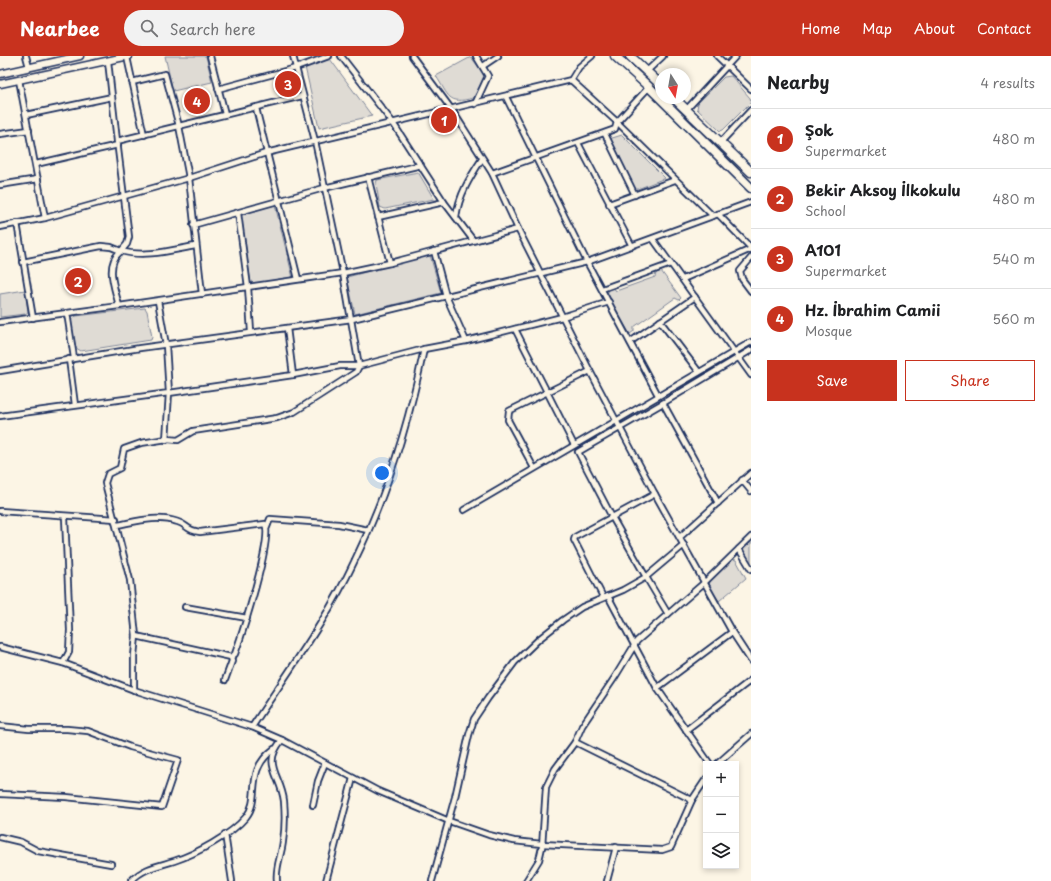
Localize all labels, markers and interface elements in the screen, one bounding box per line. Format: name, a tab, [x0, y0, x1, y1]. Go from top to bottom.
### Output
search box	[124, 10, 404, 46]
text: Nearbee	[20, 14, 100, 42]
icon: search	[138, 17, 160, 39]
text: Search here	[170, 17, 255, 40]
text: Home	[801, 18, 840, 39]
text: Map	[862, 18, 892, 39]
text: About	[914, 18, 955, 39]
text: Contact	[977, 18, 1031, 39]
north arrow	[655, 68, 691, 104]
pin: 3	[275, 69, 301, 99]
text: Nearby	[767, 69, 829, 95]
text: 4 results	[981, 73, 1035, 92]
pin: 4	[184, 86, 210, 116]
pin: 1	[431, 105, 457, 135]
text: Şok	[805, 118, 834, 141]
text: 1	[777, 129, 783, 148]
text: 480 m	[993, 129, 1035, 148]
text: Supermarket	[805, 141, 887, 160]
text: Bekir Aksoy İlkokulu	[805, 178, 961, 201]
text: 2	[775, 189, 785, 208]
text: 480 m	[993, 189, 1035, 208]
text: School	[805, 201, 846, 220]
text: A101	[805, 238, 841, 261]
text: 3	[776, 249, 784, 268]
text: 540 m	[992, 249, 1035, 268]
text: Supermarket	[805, 261, 887, 280]
pin: 2	[65, 266, 91, 296]
text: Hz. İbrahim Camii	[805, 298, 940, 321]
text: 4	[776, 309, 784, 328]
text: 560 m	[993, 309, 1035, 328]
text: Mosque	[805, 321, 852, 340]
button: Save	[767, 360, 897, 401]
button: Share	[905, 360, 1035, 401]
your location	[372, 463, 392, 483]
map controls	[703, 761, 739, 869]
button: +	[703, 761, 739, 797]
button: −	[703, 797, 739, 833]
button: layers	[703, 833, 739, 869]

